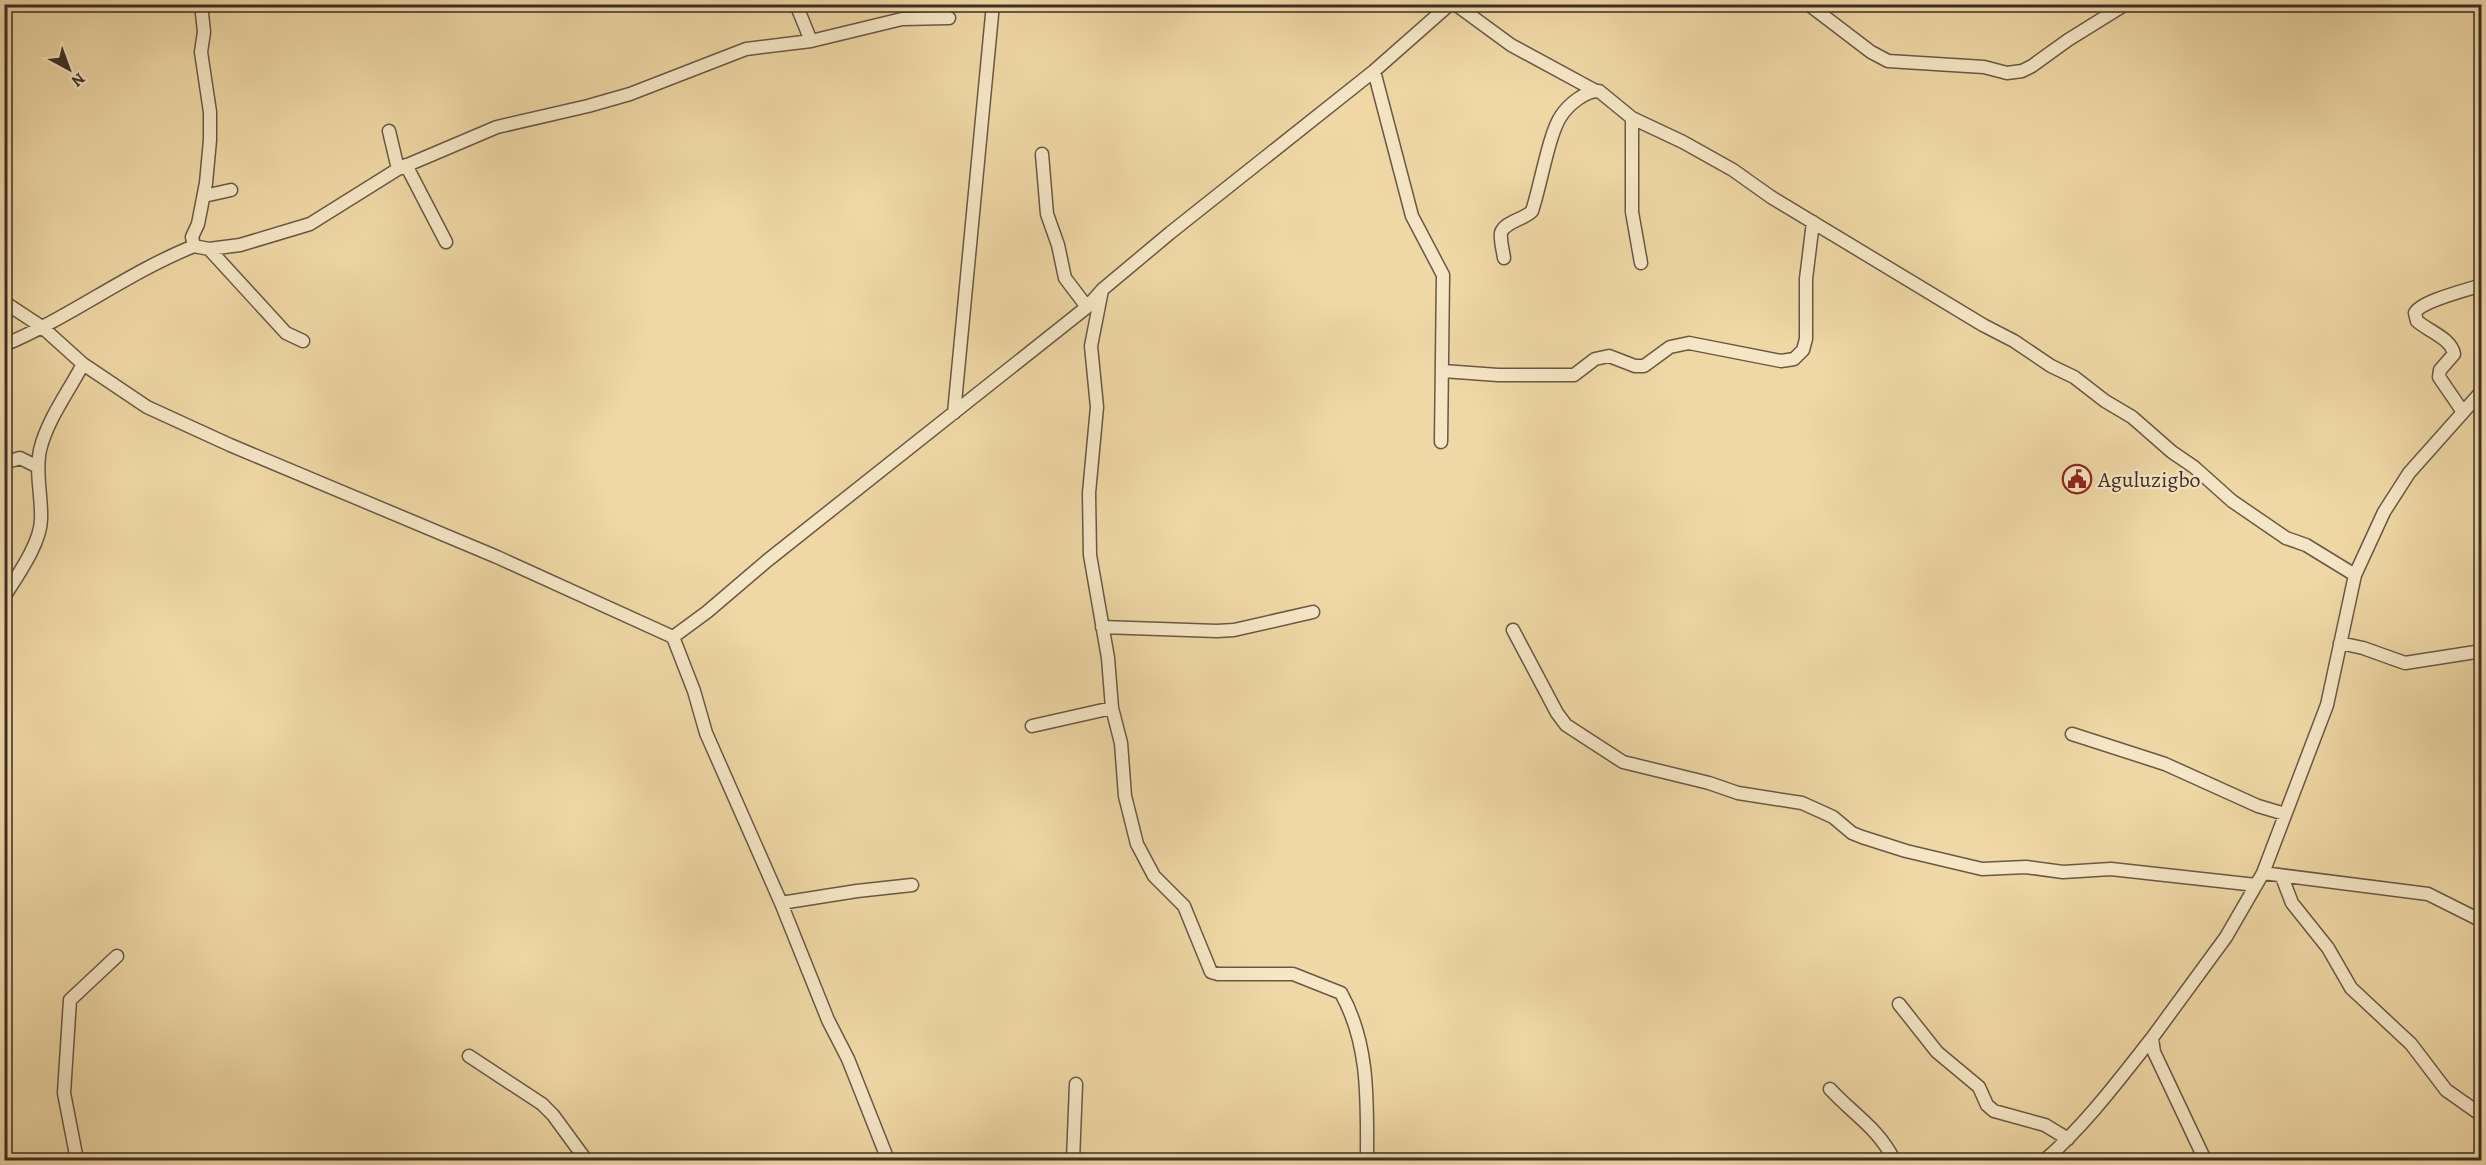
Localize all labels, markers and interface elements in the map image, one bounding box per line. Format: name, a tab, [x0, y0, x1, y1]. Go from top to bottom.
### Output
north arrow	[39, 39, 99, 99]
text: N	[66, 67, 90, 92]
public building icon: Aguluzigbo	[2061, 463, 2093, 495]
place label: Aguluzigbo	[2097, 465, 2201, 495]

